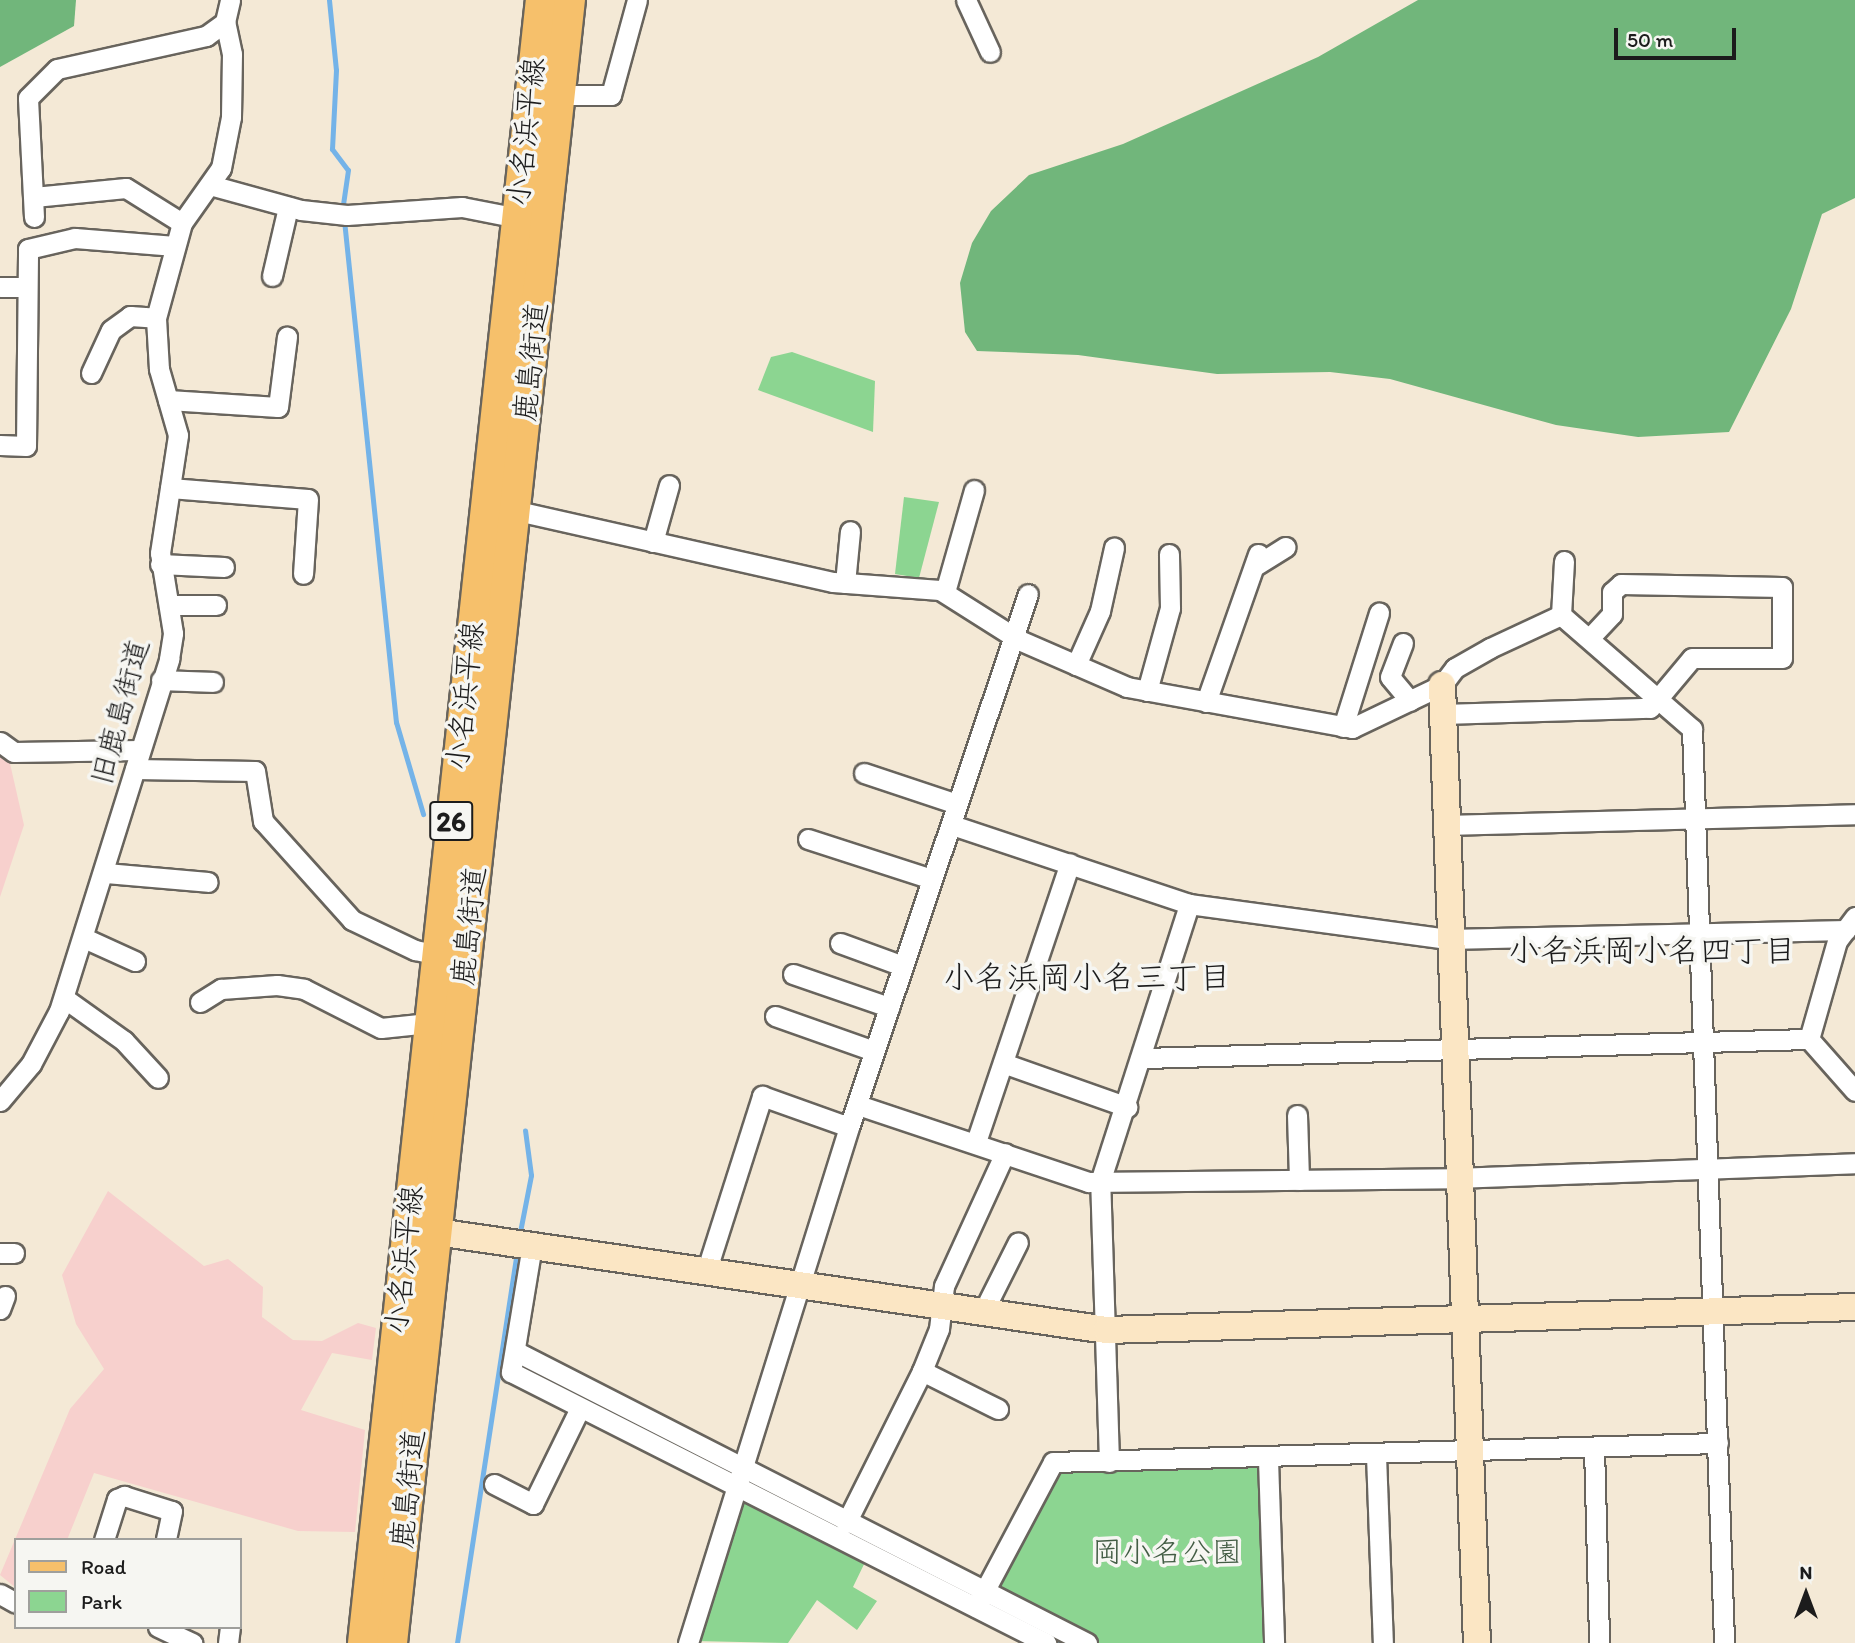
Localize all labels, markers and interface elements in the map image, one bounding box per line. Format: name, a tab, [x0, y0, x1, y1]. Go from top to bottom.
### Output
scale bar	[1617, 14, 1740, 58]
text: 50 m	[1627, 27, 1673, 52]
street label: 小名浜平線	[500, 56, 552, 208]
street label: 鹿島街道	[507, 300, 555, 424]
street label: 小名浜平線	[439, 620, 491, 772]
street label: 旧鹿島街道	[83, 635, 157, 789]
road number: 26	[428, 796, 474, 846]
street label: 鹿島街道	[445, 864, 493, 988]
district label: 小名浜岡小名四丁目	[1508, 931, 1796, 969]
district label: 小名浜岡小名三丁目	[943, 958, 1231, 996]
street label: 小名浜平線	[378, 1184, 430, 1336]
street label: 鹿島街道	[384, 1427, 432, 1551]
park label: 岡小名公園	[1092, 1534, 1242, 1570]
legend	[14, 1538, 242, 1629]
text: Road	[81, 1554, 126, 1579]
north arrow	[1771, 1559, 1841, 1629]
text: N	[1800, 1561, 1812, 1584]
text: Park	[81, 1589, 122, 1614]

